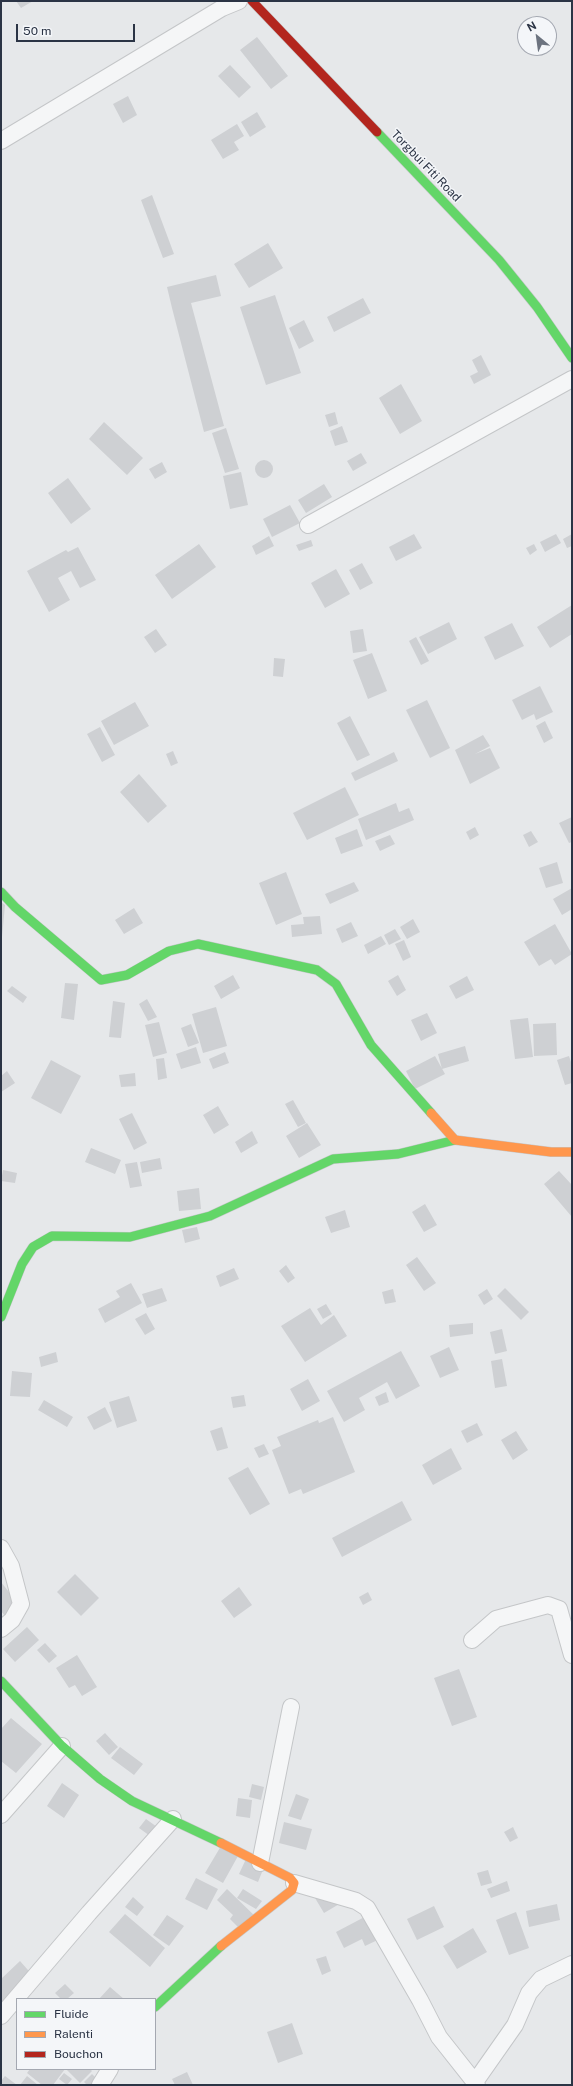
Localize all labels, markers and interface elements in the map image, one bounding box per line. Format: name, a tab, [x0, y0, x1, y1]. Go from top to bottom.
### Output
scale bar	[18, 16, 137, 42]
north arrow	[517, 16, 557, 56]
text: N	[525, 19, 538, 34]
text: 50 m	[23, 24, 51, 38]
street label: Torgbui Fiti Road	[388, 127, 464, 205]
legend	[16, 1998, 156, 2070]
text: Fluide	[54, 2007, 89, 2021]
text: Ralenti	[54, 2027, 93, 2041]
text: Bouchon	[54, 2047, 103, 2061]

